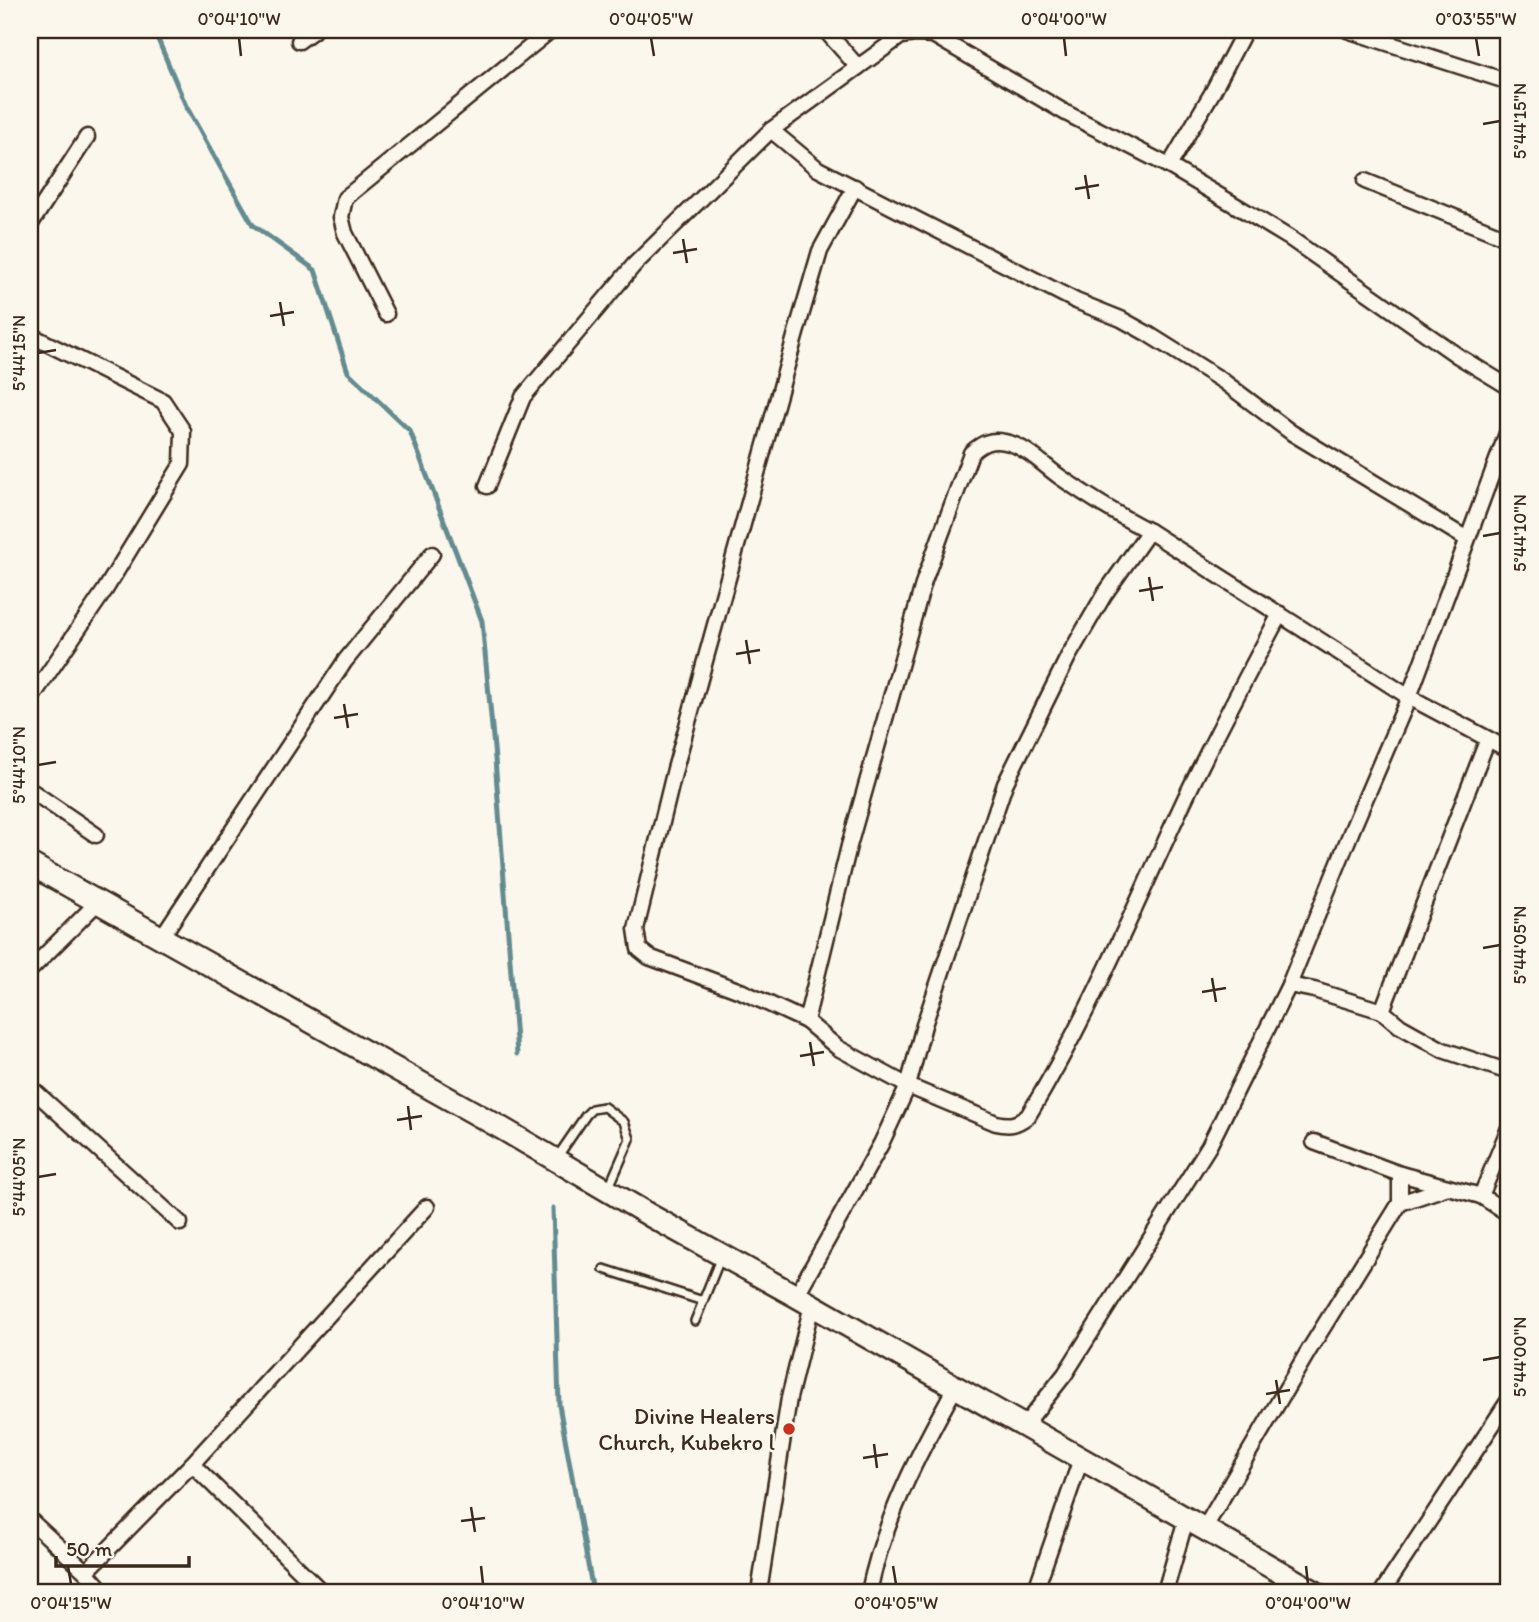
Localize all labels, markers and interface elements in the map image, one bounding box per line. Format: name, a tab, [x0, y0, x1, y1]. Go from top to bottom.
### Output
text: 0°04'10"W	[197, 8, 281, 30]
text: 0°04'05"W	[609, 8, 693, 30]
text: 0°04'00"W	[1021, 8, 1107, 30]
text: 0°03'55"W	[1435, 8, 1517, 30]
text: 5°44'15"N	[1509, 83, 1531, 159]
text: 5°44'15"N	[8, 315, 30, 391]
text: 5°44'10"N	[1509, 494, 1531, 572]
text: 5°44'10"N	[8, 726, 30, 804]
text: 5°44'05"N	[1509, 905, 1531, 985]
text: 5°44'05"N	[8, 1137, 30, 1217]
text: 5°44'00"N	[1509, 1317, 1531, 1397]
place label: Divine Healers Church, Kubekro l	[598, 1402, 775, 1456]
marker: Divine Healers Church, Kubekro l	[781, 1421, 797, 1437]
scale bar	[56, 1524, 189, 1568]
text: 50 m	[66, 1536, 113, 1561]
text: 0°04'15"W	[30, 1592, 112, 1614]
text: 0°04'10"W	[441, 1592, 525, 1614]
text: 0°04'05"W	[854, 1592, 938, 1614]
text: 0°04'00"W	[1265, 1592, 1351, 1614]

